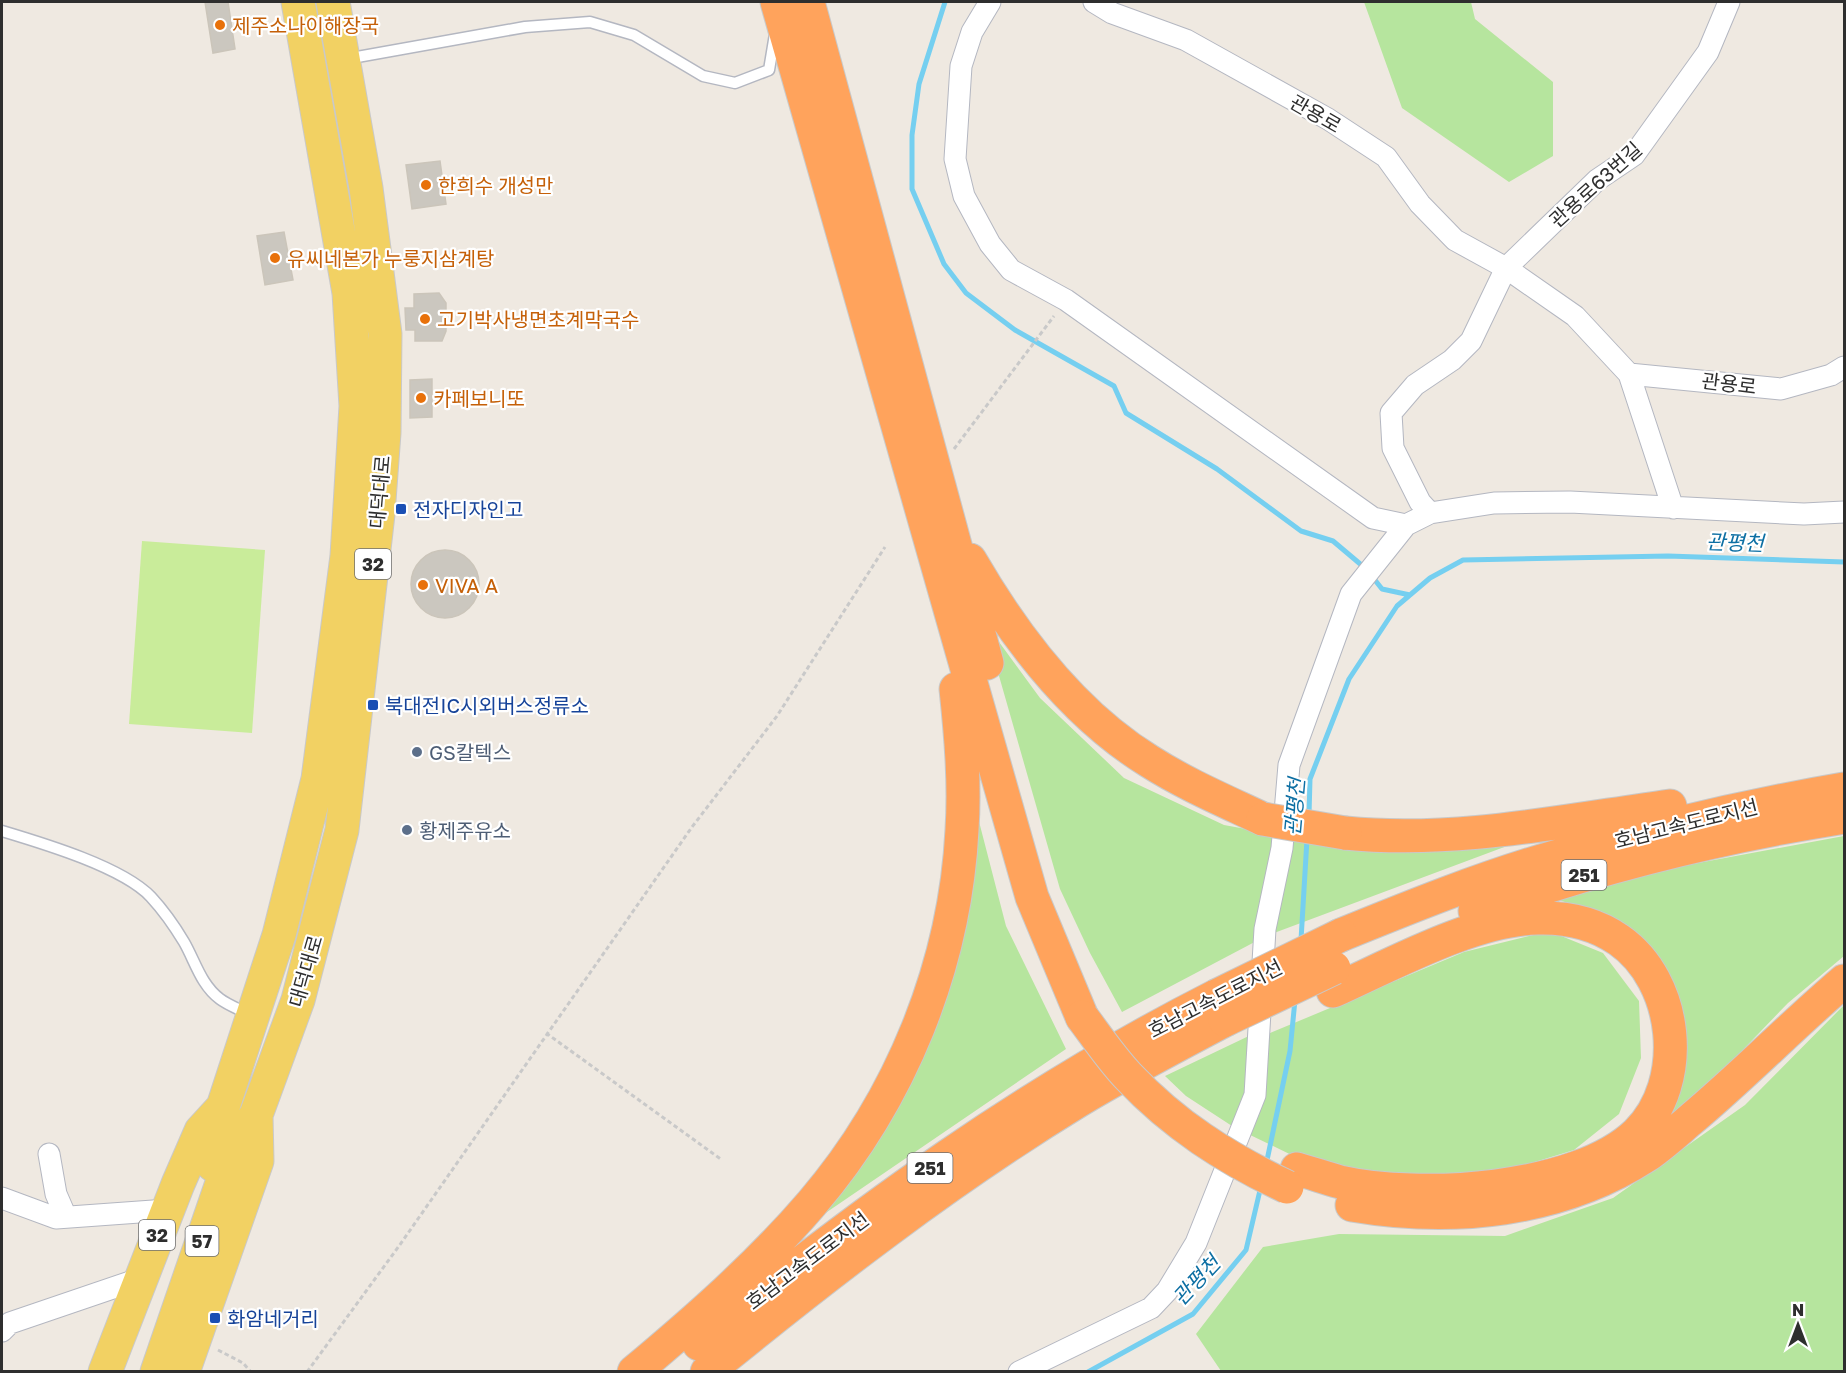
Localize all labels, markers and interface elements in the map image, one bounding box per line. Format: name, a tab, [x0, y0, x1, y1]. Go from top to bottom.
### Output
place label: 제주소나이해장국	[232, 13, 379, 37]
marker: 제주소나이해장국	[213, 18, 227, 32]
street label: 관용로	[1286, 89, 1346, 137]
street label: 관용로63번길	[1544, 136, 1646, 232]
place label: 한희수 개성만	[438, 173, 553, 197]
marker: 한희수 개성만	[419, 178, 433, 192]
place label: 유씨네본가 누룽지삼계탕	[287, 246, 494, 270]
marker: 유씨네본가 누룽지삼계탕	[268, 251, 282, 265]
place label: 고기박사냉면초계막국수	[437, 307, 639, 331]
marker: 고기박사냉면초계막국수	[418, 312, 432, 326]
street label: 관용로	[1700, 368, 1758, 398]
place label: 카페보니또	[433, 386, 525, 410]
marker: 카페보니또	[414, 391, 428, 405]
street label: 대덕대로	[364, 454, 394, 530]
place label: 전자디자인고	[413, 497, 523, 521]
marker: 전자디자인고	[394, 502, 408, 516]
water label: 관평천	[1706, 528, 1767, 556]
road number: 32	[355, 549, 391, 579]
place label: VIVA A	[435, 573, 498, 597]
marker: VIVA A	[416, 578, 430, 592]
place label: 북대전IC시외버스정류소	[385, 693, 589, 717]
marker: 북대전IC시외버스정류소	[366, 698, 380, 712]
place label: GS칼텍스	[429, 740, 511, 764]
marker: GS칼텍스	[410, 745, 424, 759]
water label: 관평천	[1279, 774, 1310, 837]
street label: 호남고속도로지선	[1612, 794, 1760, 852]
place label: 황제주유소	[419, 818, 511, 842]
marker: 황제주유소	[400, 823, 414, 837]
road number: 251	[1562, 860, 1606, 890]
street label: 대덕대로	[283, 932, 327, 1010]
street label: 호남고속도로지선	[1144, 954, 1286, 1042]
road number: 251	[908, 1153, 952, 1183]
street label: 호남고속도로지선	[741, 1206, 873, 1314]
road number: 32	[139, 1220, 175, 1250]
road number: 57	[186, 1226, 218, 1256]
water label: 관평천	[1167, 1248, 1227, 1310]
north arrow	[1768, 1295, 1828, 1355]
text: N	[1792, 1300, 1804, 1320]
place label: 화암네거리	[227, 1306, 319, 1330]
marker: 화암네거리	[208, 1311, 222, 1325]

